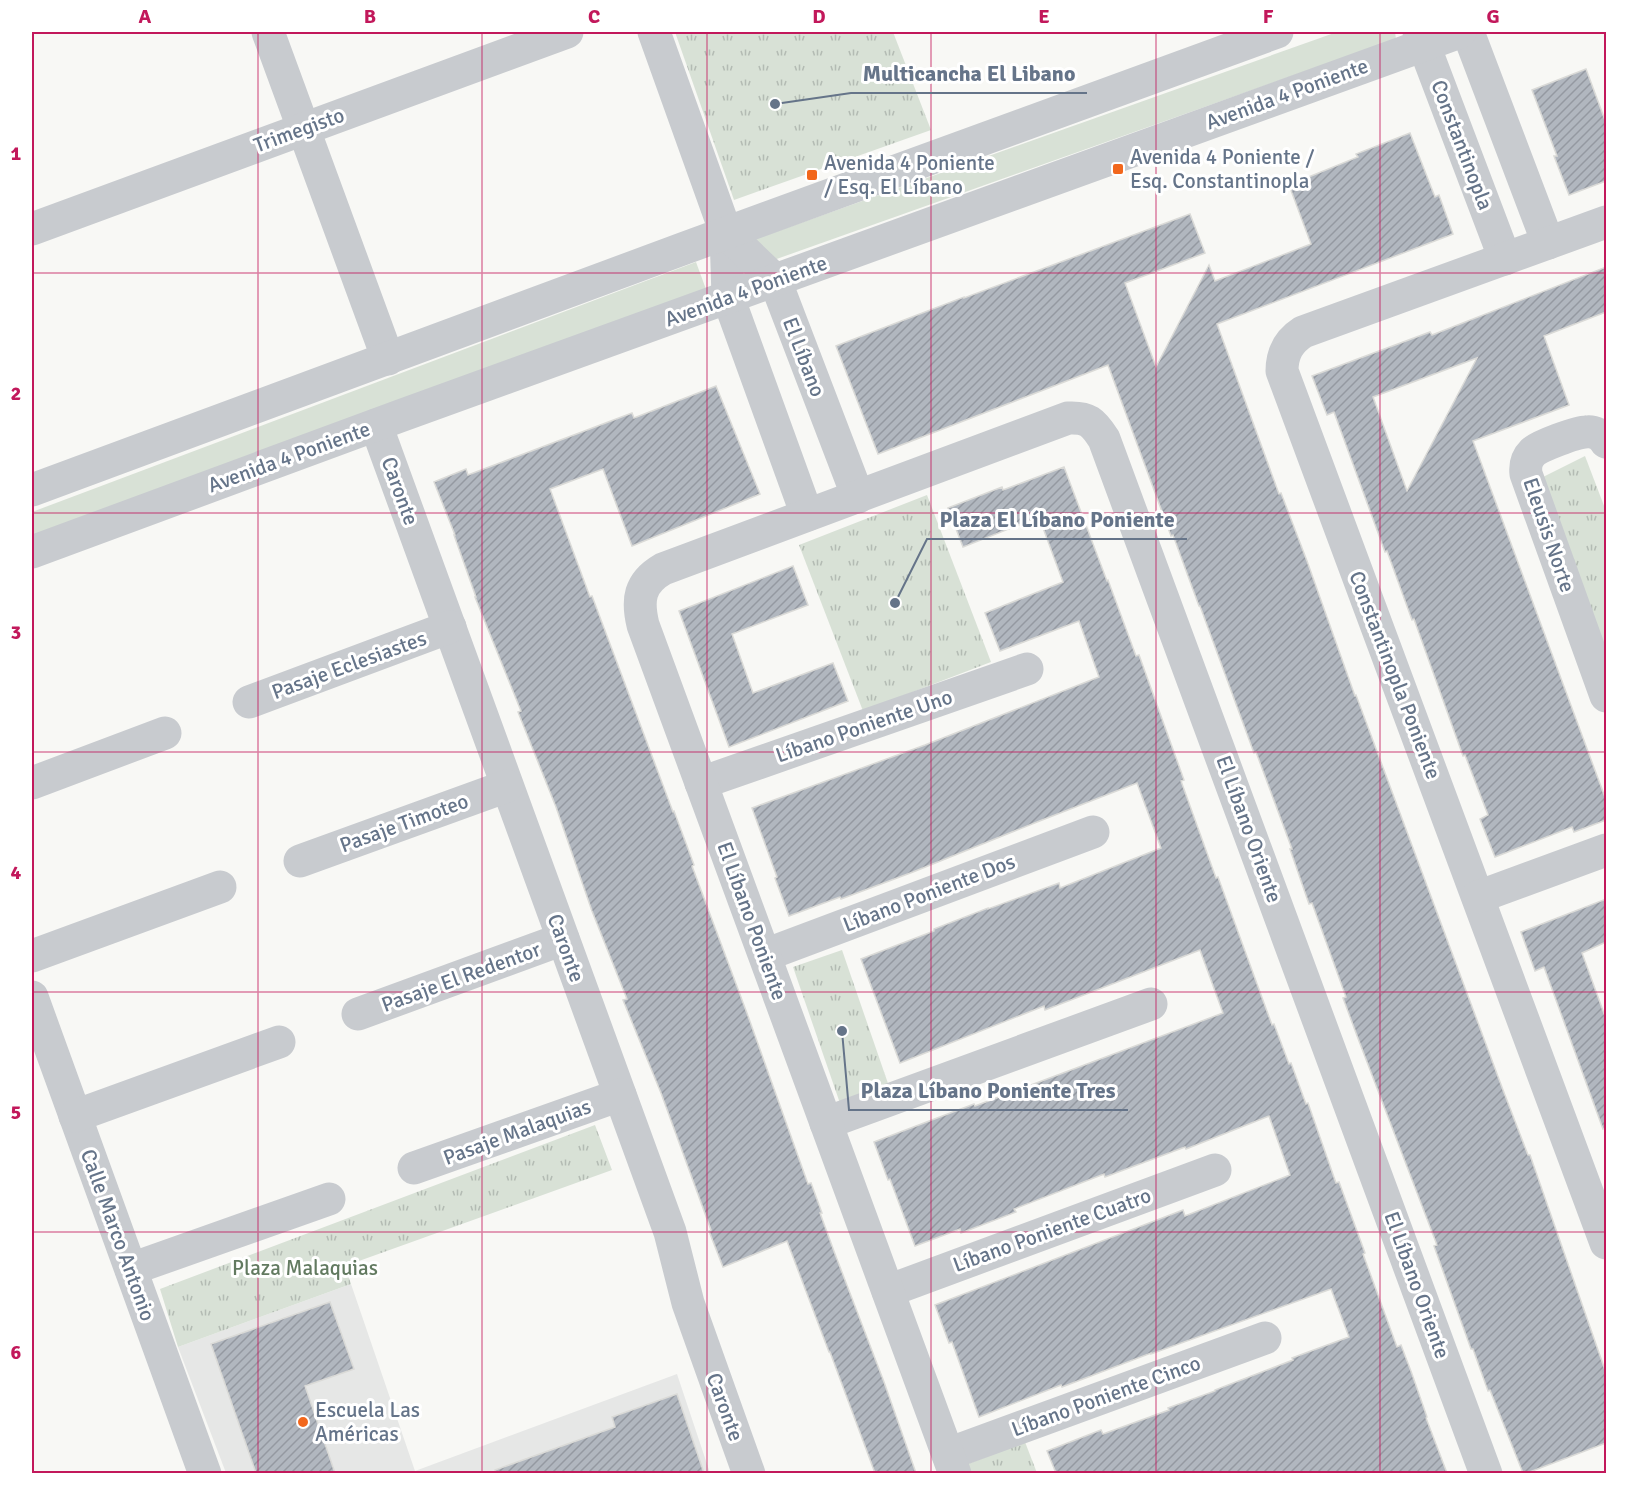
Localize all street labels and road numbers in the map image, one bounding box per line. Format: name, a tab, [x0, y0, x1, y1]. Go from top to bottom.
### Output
street label: Avenida 4 Poniente	[1202, 53, 1372, 135]
street label: Constantinopla	[1425, 76, 1499, 214]
street label: Trimegisto	[250, 102, 348, 158]
street label: Avenida 4 Poniente	[661, 250, 831, 332]
street label: El Líbano	[777, 314, 831, 400]
street label: Avenida 4 Poniente	[204, 416, 374, 498]
street label: Caronte	[376, 453, 424, 529]
street label: Eleusis Norte	[1517, 474, 1581, 596]
street label: Constantinopla Poniente	[1343, 567, 1447, 783]
street label: Pasaje Eclesiastes	[268, 625, 430, 705]
street label: Líbano Poniente Uno	[772, 684, 956, 768]
street label: El Líbano Oriente	[1210, 752, 1288, 906]
street label: Pasaje Timoteo	[336, 788, 472, 858]
street label: El Líbano Poniente	[711, 838, 793, 1004]
street label: Líbano Poniente Dos	[839, 848, 1019, 938]
street label: Caronte	[542, 910, 590, 986]
street label: Pasaje El Redentor	[378, 936, 544, 1018]
street label: Pasaje Malaquias	[440, 1093, 594, 1171]
street label: Calle Marco Antonio	[75, 1146, 161, 1324]
street label: Líbano Poniente Cuatro	[949, 1182, 1155, 1278]
street label: El Líbano Oriente	[1378, 1208, 1456, 1362]
street label: Líbano Poniente Cinco	[1008, 1350, 1204, 1442]
street label: Caronte	[701, 1369, 749, 1445]

